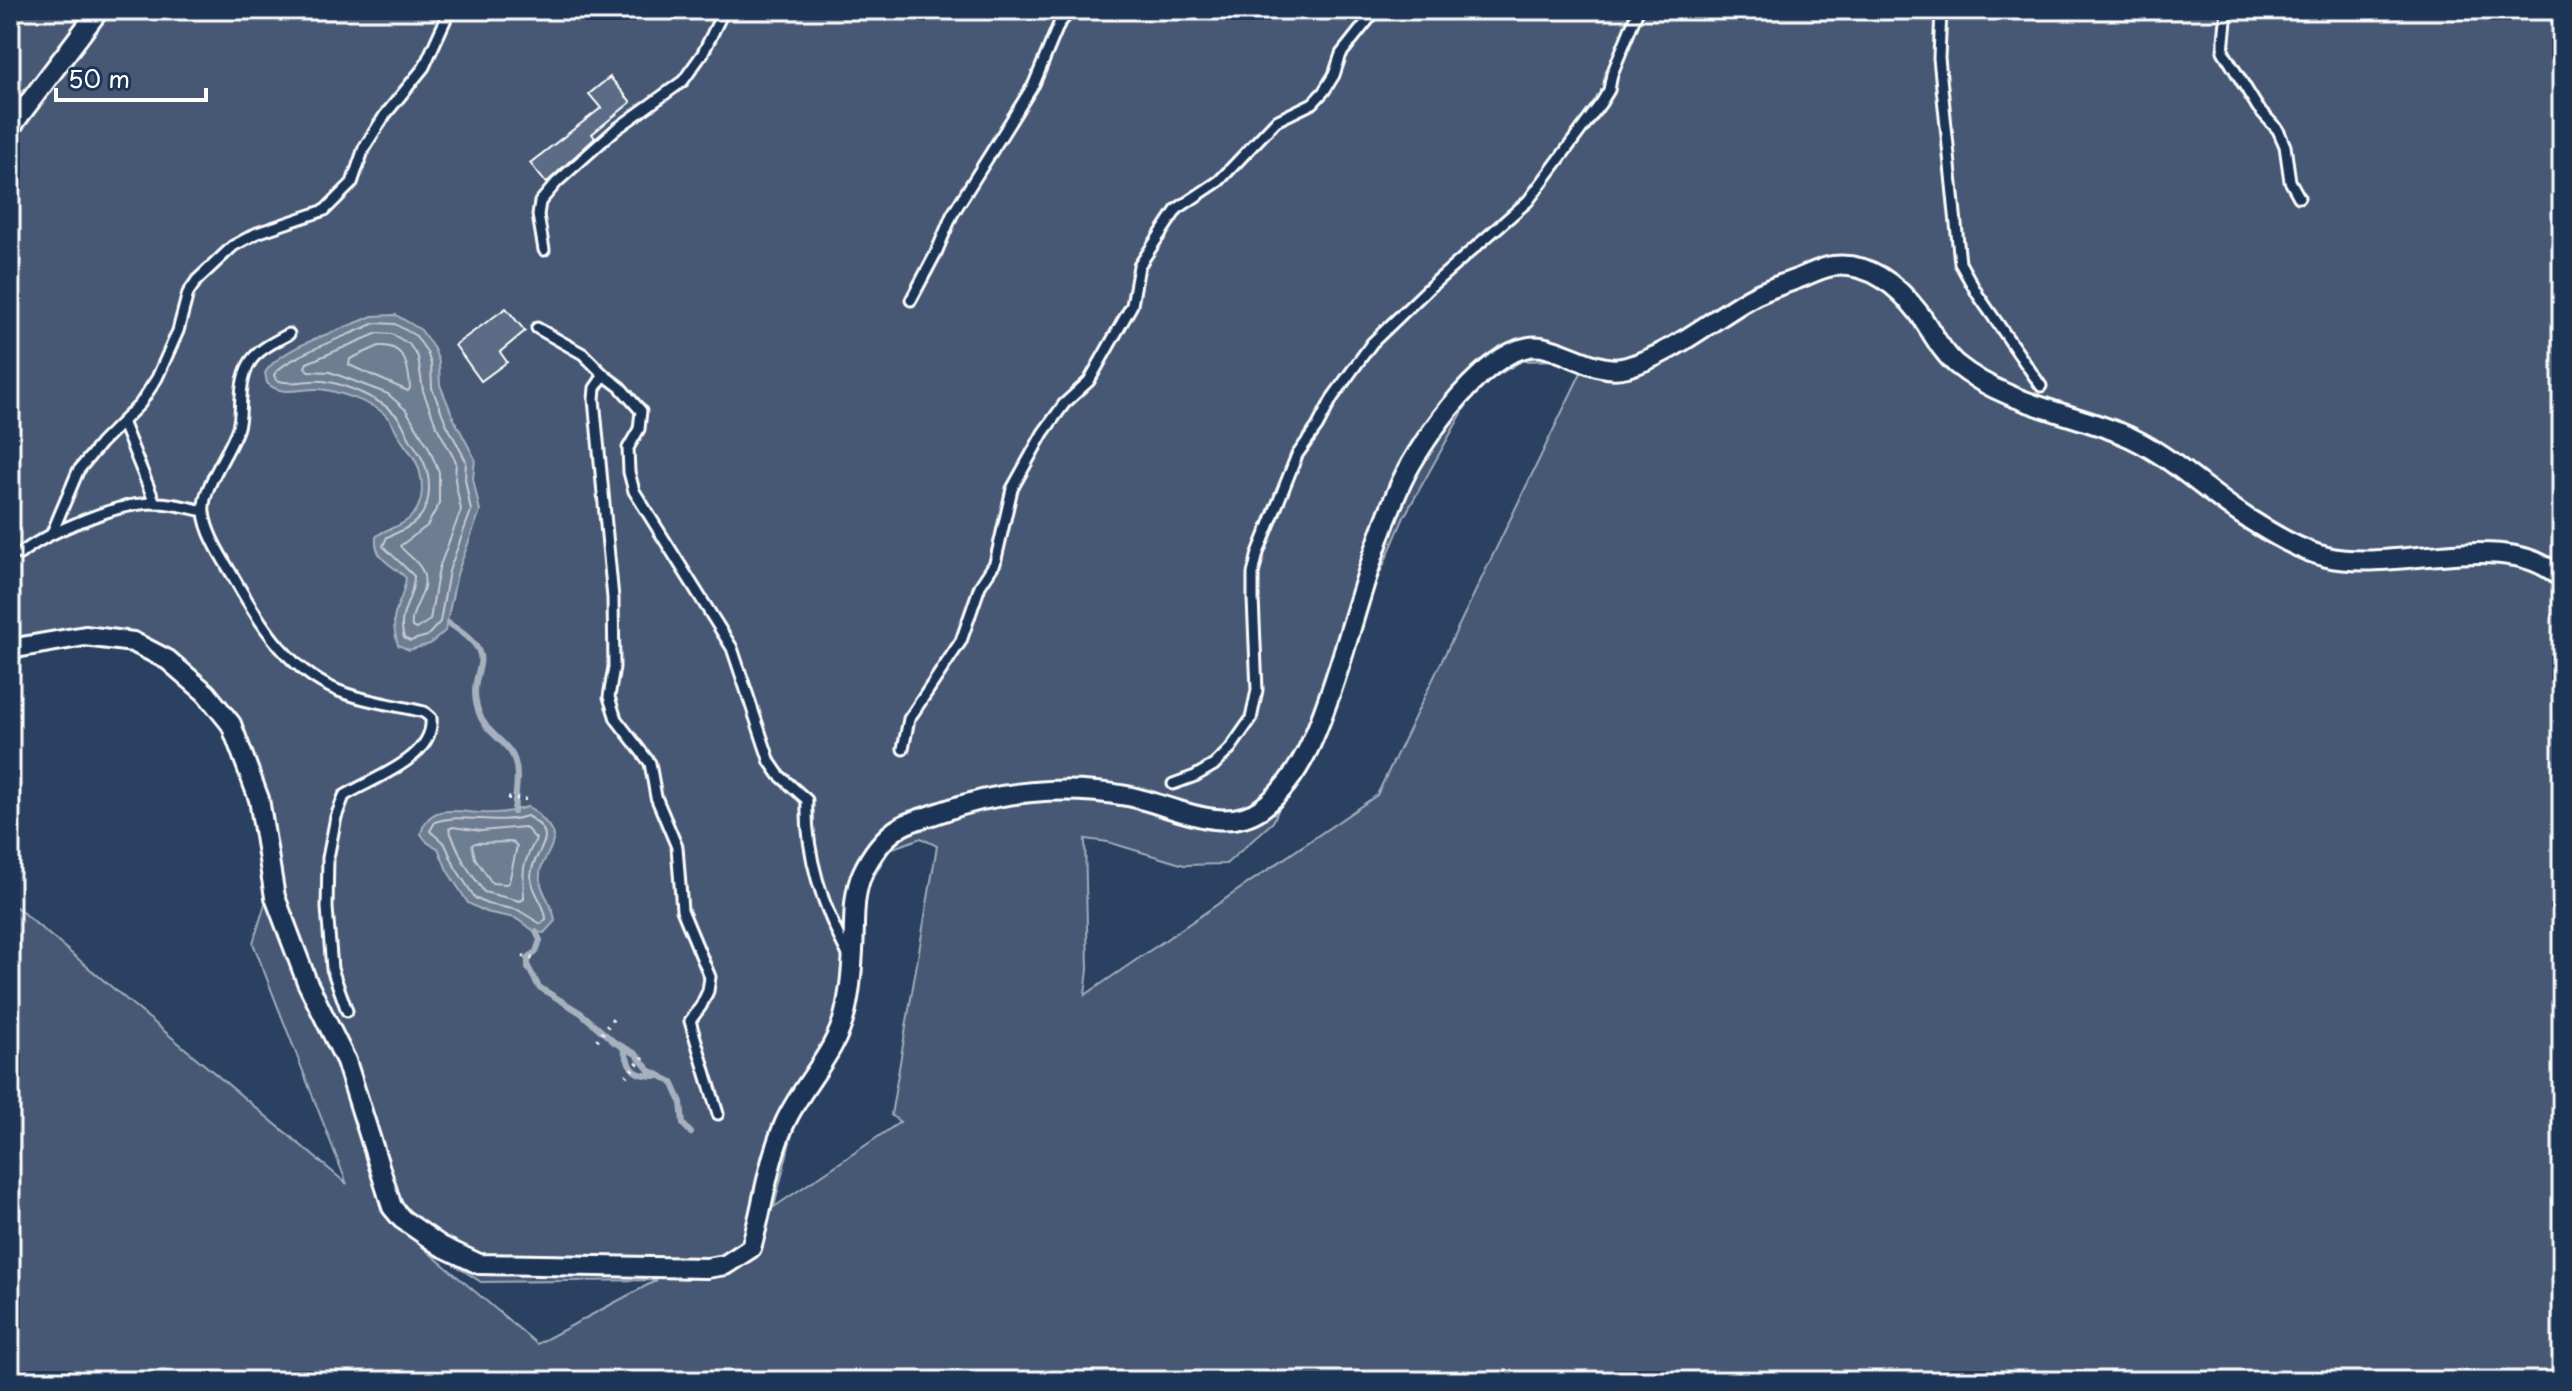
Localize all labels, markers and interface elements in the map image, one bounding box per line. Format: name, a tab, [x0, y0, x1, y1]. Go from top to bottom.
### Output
scale bar	[56, 52, 206, 102]
text: 50 m	[68, 60, 130, 96]

